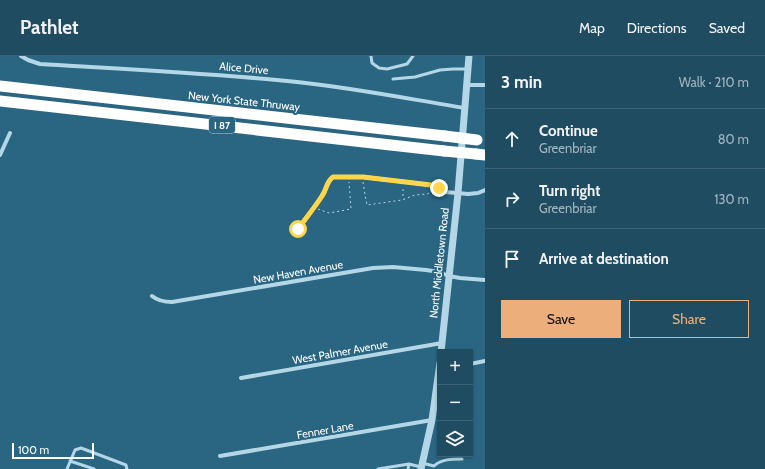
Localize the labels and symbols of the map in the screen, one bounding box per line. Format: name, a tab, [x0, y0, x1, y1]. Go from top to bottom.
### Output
street label: Alice Drive	[219, 59, 270, 77]
street label: New York State Thruway	[187, 88, 301, 114]
road number: I 87	[209, 117, 235, 133]
route end	[430, 179, 448, 197]
street label: North Middletown Road	[426, 207, 452, 319]
route start	[289, 220, 307, 238]
street label: New Haven Avenue	[252, 257, 344, 287]
street label: West Palmer Avenue	[291, 337, 389, 367]
street label: Fenner Lane	[296, 418, 355, 442]
scale bar	[12, 441, 94, 460]

